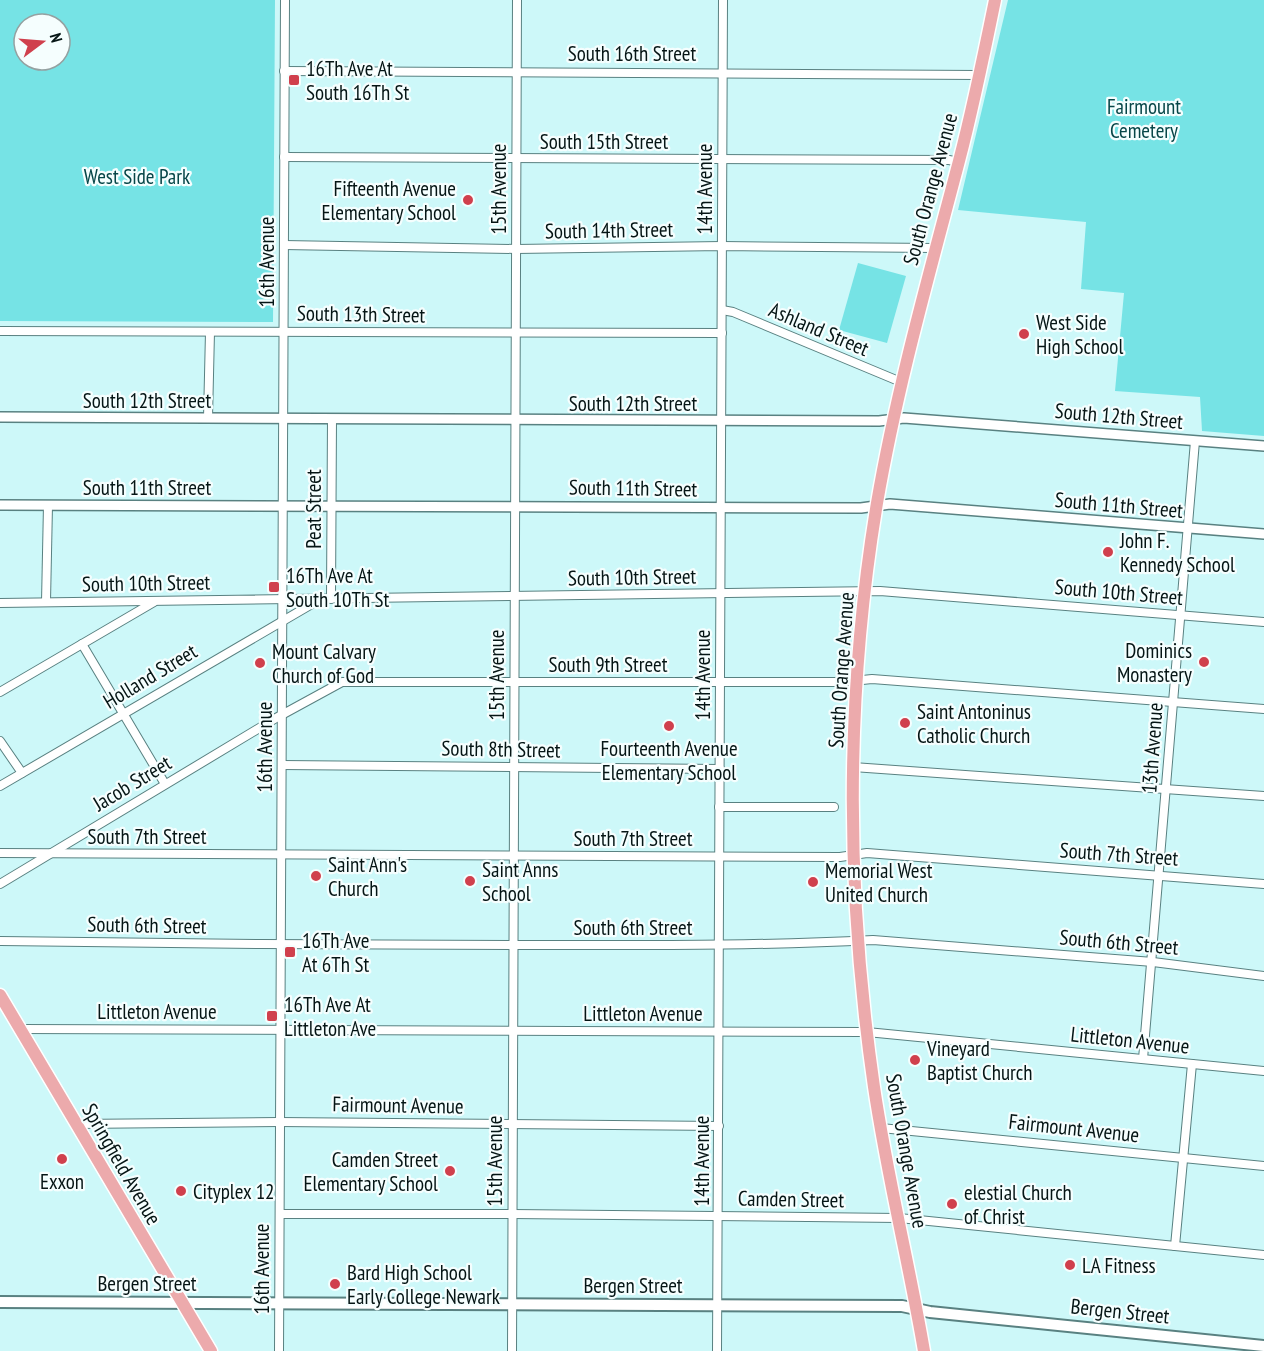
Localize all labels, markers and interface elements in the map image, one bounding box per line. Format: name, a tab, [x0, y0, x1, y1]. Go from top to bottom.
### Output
north arrow	[12, 12, 72, 72]
text: N	[46, 31, 67, 45]
street label: South 16th Street	[568, 40, 696, 67]
place label: 16Th Ave At South 16Th St	[306, 55, 410, 106]
marker: 16Th Ave At South 16Th St	[287, 73, 301, 87]
park label: Fairmount Cemetery	[1107, 93, 1181, 144]
street label: South Orange Avenue	[897, 110, 963, 268]
street label: South 15th Street	[540, 128, 668, 155]
street label: 15th Avenue	[485, 144, 512, 234]
street label: 14th Avenue	[691, 144, 718, 234]
park label: West Side Park	[84, 163, 190, 190]
place label: Fifteenth Avenue Elementary School	[321, 175, 456, 226]
marker: Fifteenth Avenue Elementary School	[461, 193, 475, 207]
street label: South 14th Street	[545, 215, 674, 245]
street label: 16th Avenue	[253, 217, 280, 307]
street label: Ashland Street	[765, 296, 873, 362]
street label: South 13th Street	[297, 299, 426, 329]
place label: West Side High School	[1036, 309, 1123, 360]
marker: West Side High School	[1017, 327, 1031, 341]
street label: South 12th Street	[83, 387, 211, 414]
street label: South 12th Street	[569, 390, 697, 417]
street label: South 12th Street	[1054, 397, 1184, 435]
street label: Peat Street	[300, 469, 327, 549]
street label: South 11th Street	[569, 473, 698, 503]
street label: South 11th Street	[83, 474, 211, 501]
street label: South 11th Street	[1054, 486, 1184, 524]
place label: John F. Kennedy School	[1119, 527, 1235, 578]
marker: John F. Kennedy School	[1101, 545, 1115, 559]
place label: 16Th Ave At South 10Th St	[286, 562, 390, 613]
street label: South 10th Street	[568, 562, 697, 592]
street label: South 10th Street	[82, 568, 211, 598]
street label: South 10th Street	[1054, 573, 1184, 611]
marker: 16Th Ave At South 10Th St	[267, 580, 281, 594]
street label: South Orange Avenue	[822, 591, 860, 749]
street label: 15th Avenue	[483, 630, 510, 720]
street label: 14th Avenue	[689, 630, 716, 720]
street label: Holland Street	[98, 637, 202, 715]
place label: Dominics Monastery	[1117, 637, 1192, 688]
place label: Mount Calvary Church of God	[272, 638, 376, 689]
street label: South 9th Street	[548, 651, 668, 678]
marker: Dominics Monastery	[1197, 655, 1211, 669]
marker: Mount Calvary Church of God	[253, 656, 267, 670]
place label: Saint Antoninus Catholic Church	[917, 698, 1031, 749]
street label: 16th Avenue	[251, 702, 278, 792]
street label: 13th Avenue	[1135, 702, 1169, 794]
marker: Saint Antoninus Catholic Church	[898, 716, 912, 730]
marker: Fourteenth Avenue Elementary School	[662, 719, 676, 733]
street label: South 8th Street	[441, 734, 561, 764]
place label: Fourteenth Avenue Elementary School	[600, 735, 738, 786]
street label: Jacob Street	[87, 749, 176, 817]
street label: South 7th Street	[88, 823, 207, 850]
street label: South 7th Street	[574, 825, 693, 852]
street label: South 7th Street	[1059, 836, 1179, 872]
place label: Saint Ann's Church	[328, 851, 407, 902]
place label: Saint Anns School	[482, 856, 558, 907]
place label: Memorial West United Church	[825, 857, 933, 908]
marker: Saint Ann's Church	[309, 869, 323, 883]
marker: Saint Anns School	[463, 874, 477, 888]
marker: Memorial West United Church	[806, 875, 820, 889]
street label: South 6th Street	[87, 910, 207, 940]
street label: South 6th Street	[573, 914, 693, 941]
street label: South 6th Street	[1059, 923, 1180, 961]
place label: 16Th Ave At 6Th St	[302, 927, 370, 978]
marker: 16Th Ave At 6Th St	[283, 945, 297, 959]
place label: 16Th Ave At Littleton Ave	[284, 991, 376, 1042]
street label: Littleton Avenue	[97, 998, 217, 1025]
street label: Littleton Avenue	[583, 1000, 703, 1027]
marker: 16Th Ave At Littleton Ave	[265, 1009, 279, 1023]
street label: Littleton Avenue	[1069, 1020, 1191, 1060]
place label: Vineyard Baptist Church	[926, 1035, 1033, 1086]
marker: Vineyard Baptist Church	[908, 1053, 922, 1067]
street label: South Orange Avenue	[880, 1072, 934, 1230]
street label: Fairmount Avenue	[332, 1090, 464, 1120]
street label: Springfield Avenue	[76, 1099, 168, 1229]
street label: Fairmount Avenue	[1007, 1108, 1141, 1148]
street label: 15th Avenue	[481, 1116, 508, 1206]
street label: 14th Avenue	[688, 1116, 715, 1206]
place label: Camden Street Elementary School	[303, 1146, 438, 1197]
marker: Exxon	[55, 1152, 69, 1166]
marker: Camden Street Elementary School	[443, 1164, 457, 1178]
place label: Exxon	[40, 1168, 84, 1195]
place label: Cityplex 12	[193, 1178, 275, 1205]
place label: elestial Church of Christ	[964, 1179, 1072, 1230]
marker: Cityplex 12	[174, 1184, 188, 1198]
street label: Camden Street	[738, 1185, 845, 1213]
marker: elestial Church of Christ	[945, 1197, 959, 1211]
street label: 16th Avenue	[248, 1224, 275, 1314]
place label: LA Fitness	[1082, 1252, 1156, 1279]
marker: LA Fitness	[1063, 1258, 1077, 1272]
place label: Bard High School Early College Newark	[347, 1259, 500, 1310]
street label: Bergen Street	[97, 1270, 197, 1297]
street label: Bergen Street	[583, 1272, 683, 1299]
marker: Bard High School Early College Newark	[328, 1277, 342, 1291]
street label: Bergen Street	[1069, 1292, 1171, 1330]

